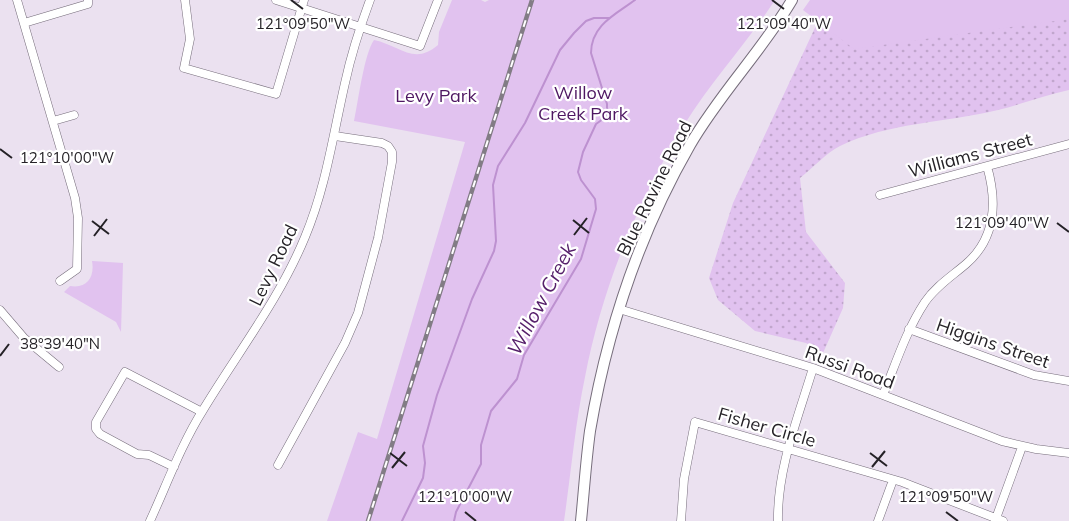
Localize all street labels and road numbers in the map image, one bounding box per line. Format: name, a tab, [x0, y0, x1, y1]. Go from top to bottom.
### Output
street label: Blue Ravine Road	[611, 117, 697, 259]
street label: Williams Street	[906, 127, 1034, 183]
street label: Levy Road	[243, 221, 303, 309]
street label: Higgins Street	[933, 313, 1053, 373]
street label: Russi Road	[802, 340, 898, 394]
street label: Fisher Circle	[715, 402, 819, 452]

